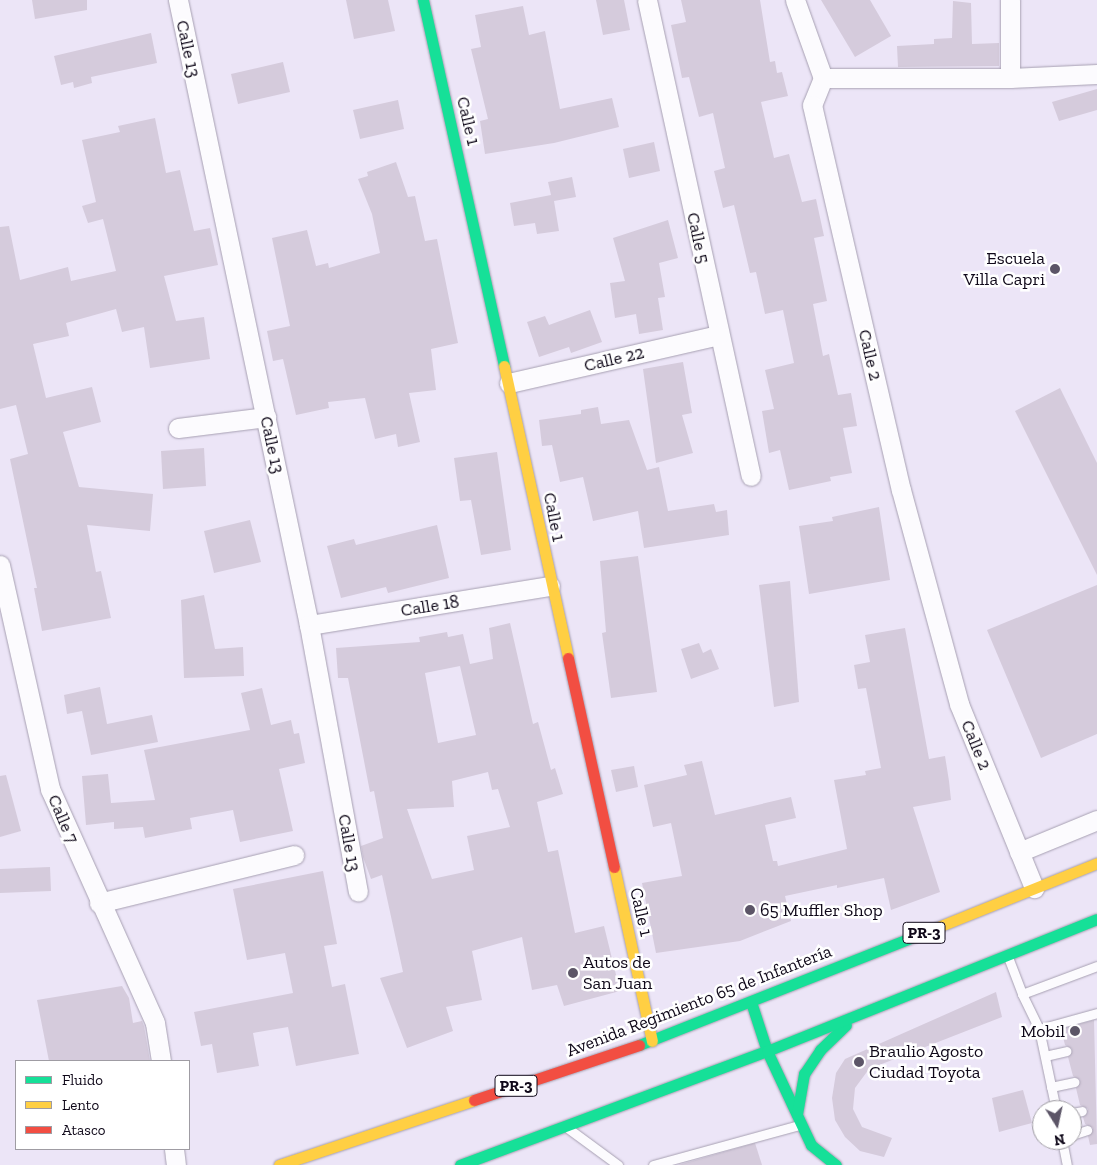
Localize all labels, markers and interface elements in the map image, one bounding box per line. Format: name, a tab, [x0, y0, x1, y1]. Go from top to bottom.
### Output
street label: Calle 13	[171, 18, 205, 80]
street label: Calle 1	[452, 95, 484, 147]
street label: Calle 5	[682, 210, 714, 266]
place label: Escuela Villa Capri	[963, 248, 1045, 290]
marker: Escuela Villa Capri	[1049, 263, 1061, 275]
street label: Calle 2	[854, 327, 886, 383]
street label: Calle 22	[582, 342, 646, 376]
street label: Calle 13	[255, 414, 289, 476]
street label: Calle 1	[539, 491, 569, 543]
street label: Calle 18	[399, 591, 461, 621]
street label: Calle 2	[956, 717, 996, 773]
street label: Calle 7	[43, 791, 83, 847]
street label: Calle 13	[333, 812, 365, 874]
street label: Calle 1	[625, 886, 657, 938]
place label: 65 Muffler Shop	[760, 899, 883, 921]
marker: 65 Muffler Shop	[744, 904, 756, 916]
road number: PR-3	[902, 920, 946, 946]
street label: Avenida Regimiento 65 de Infantería	[563, 940, 835, 1062]
place label: Autos de San Juan	[583, 952, 653, 994]
marker: Autos de San Juan	[567, 967, 579, 979]
place label: Mobil	[1021, 1020, 1065, 1042]
marker: Mobil	[1069, 1025, 1081, 1037]
place label: Braulio Agosto Ciudad Toyota	[869, 1041, 984, 1084]
marker: Braulio Agosto Ciudad Toyota	[853, 1056, 865, 1068]
legend	[15, 1060, 190, 1150]
text: Fluido	[62, 1071, 103, 1089]
road number: PR-3	[494, 1072, 538, 1100]
text: Lento	[62, 1096, 99, 1114]
north arrow	[1032, 1100, 1082, 1150]
text: Atasco	[62, 1121, 106, 1139]
text: N	[1053, 1130, 1066, 1149]

